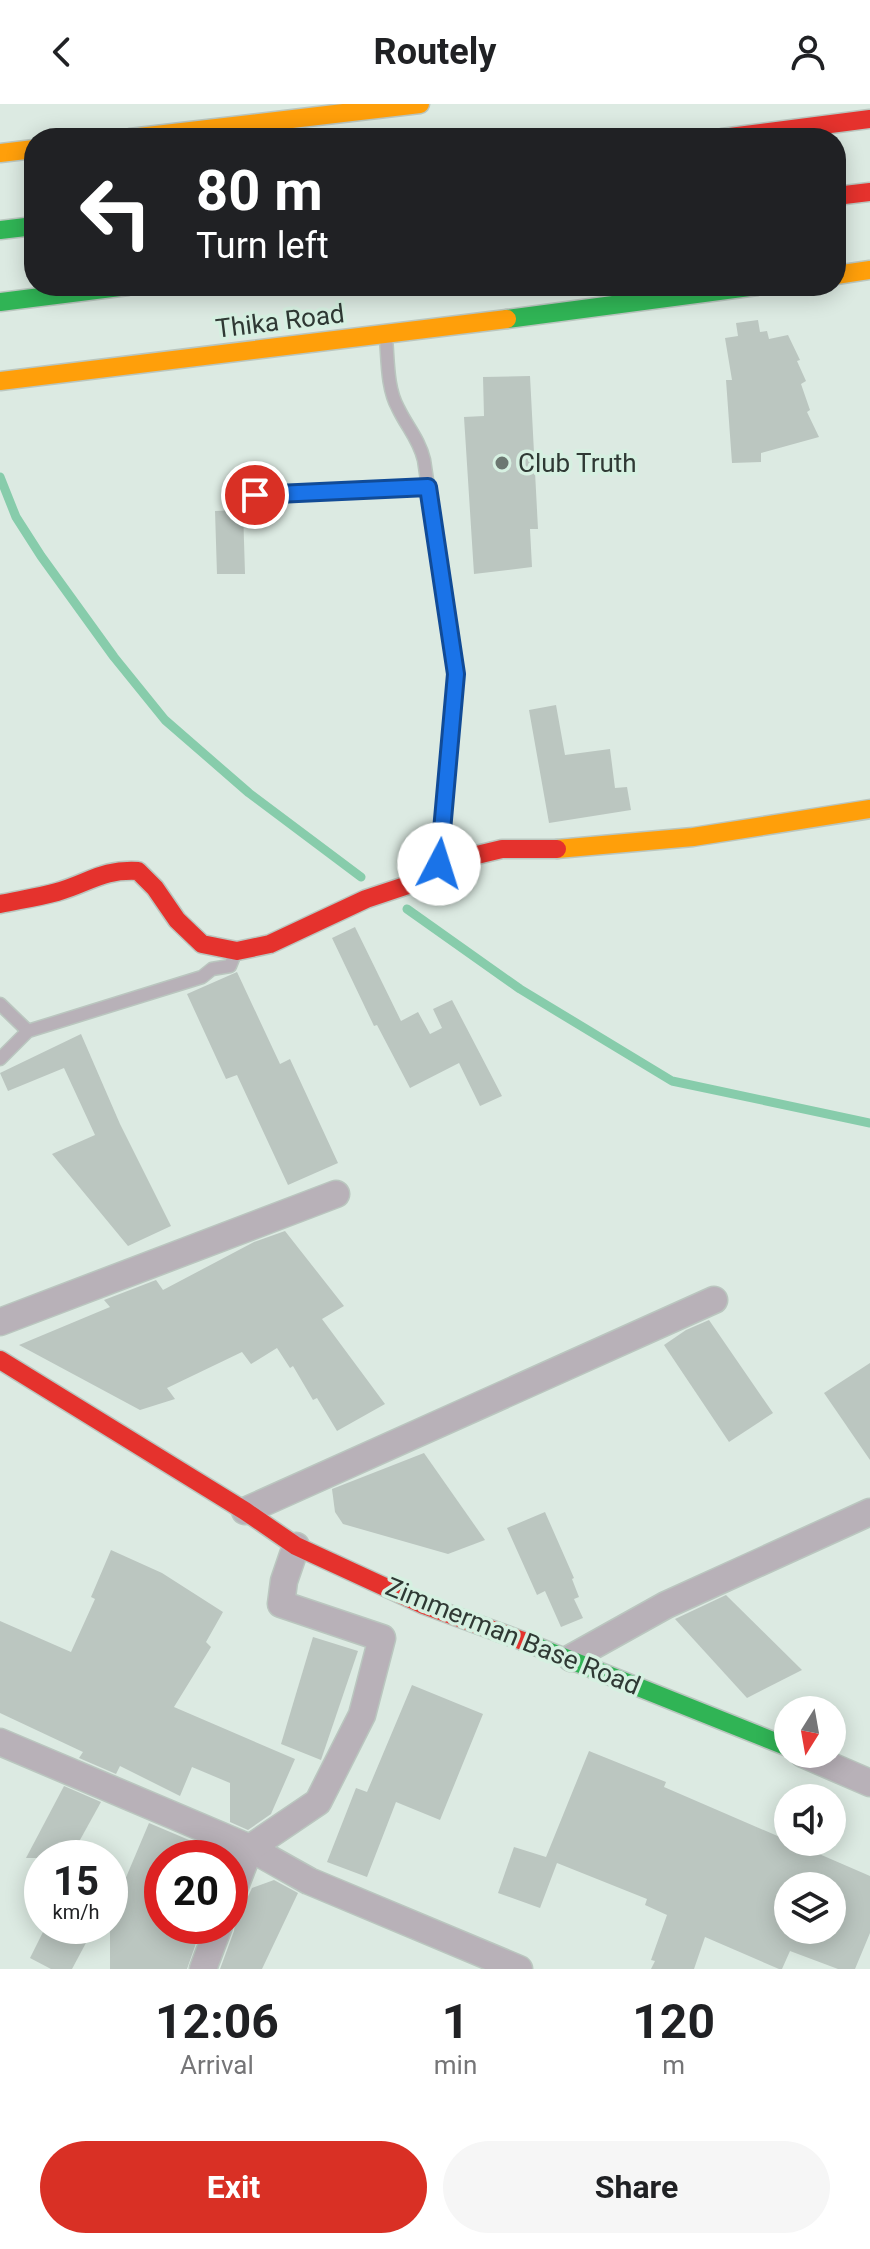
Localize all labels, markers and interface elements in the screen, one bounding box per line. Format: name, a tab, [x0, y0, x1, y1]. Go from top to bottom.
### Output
icon: back	[40, 30, 84, 74]
icon: person	[786, 30, 830, 74]
text: Routely	[374, 31, 496, 73]
text: 80 m	[196, 158, 323, 224]
icon: left	[64, 160, 168, 264]
text: Turn left	[196, 225, 329, 267]
street label: Thika Road	[214, 298, 346, 344]
place label: Club Truth	[518, 448, 637, 478]
marker: Club Truth	[493, 454, 511, 472]
pin	[221, 461, 289, 529]
icon: arrive	[233, 473, 277, 517]
position arrow	[397, 822, 481, 906]
street label: Zimmerman Base Road	[382, 1571, 644, 1701]
north arrow	[774, 1696, 846, 1768]
map controls	[774, 1696, 846, 1944]
button: sound	[774, 1784, 846, 1856]
speed limit sign: 20	[144, 1840, 248, 1944]
text: 15	[53, 1858, 99, 1905]
button: layers	[774, 1872, 846, 1944]
text: km/h	[53, 1900, 99, 1924]
text: 12:06	[155, 1993, 279, 2050]
text: 1	[442, 1993, 469, 2050]
text: 120	[632, 1993, 715, 2050]
text: Arrival	[180, 2050, 254, 2080]
text: min	[434, 2050, 477, 2080]
text: m	[662, 2050, 685, 2080]
button: Exit	[40, 2141, 427, 2233]
button: Share	[443, 2141, 830, 2233]

